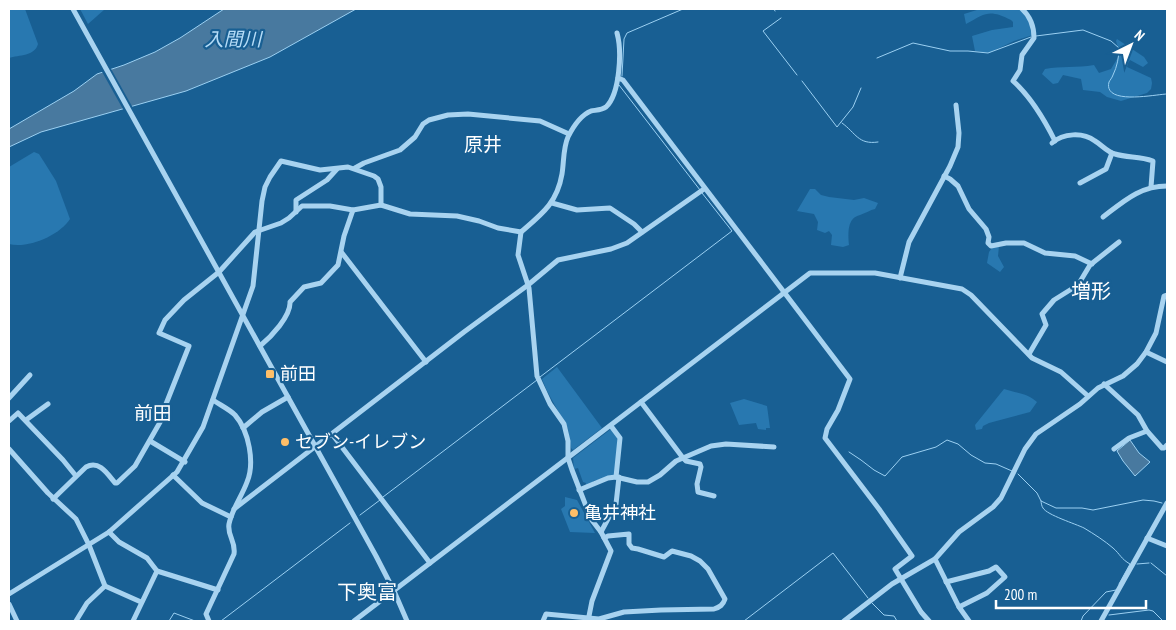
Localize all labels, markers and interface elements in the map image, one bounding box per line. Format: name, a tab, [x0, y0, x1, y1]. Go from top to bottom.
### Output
north arrow	[1106, 20, 1156, 70]
text: N	[1131, 26, 1149, 45]
water label: 入間川	[204, 27, 263, 51]
district label: 原井	[464, 132, 502, 156]
district label: 増形	[1071, 278, 1111, 304]
place label: 前田	[280, 362, 316, 385]
marker: 前田	[264, 368, 276, 380]
district label: 前田	[134, 401, 172, 425]
place label: セブン-イレブン	[295, 430, 426, 453]
marker: セブン-イレブン	[279, 436, 291, 448]
place label: 亀井神社	[584, 501, 656, 524]
marker: 亀井神社	[568, 507, 580, 519]
scale bar	[996, 578, 1146, 610]
district label: 下奥富	[337, 579, 397, 605]
text: 200 m	[1004, 585, 1037, 604]

